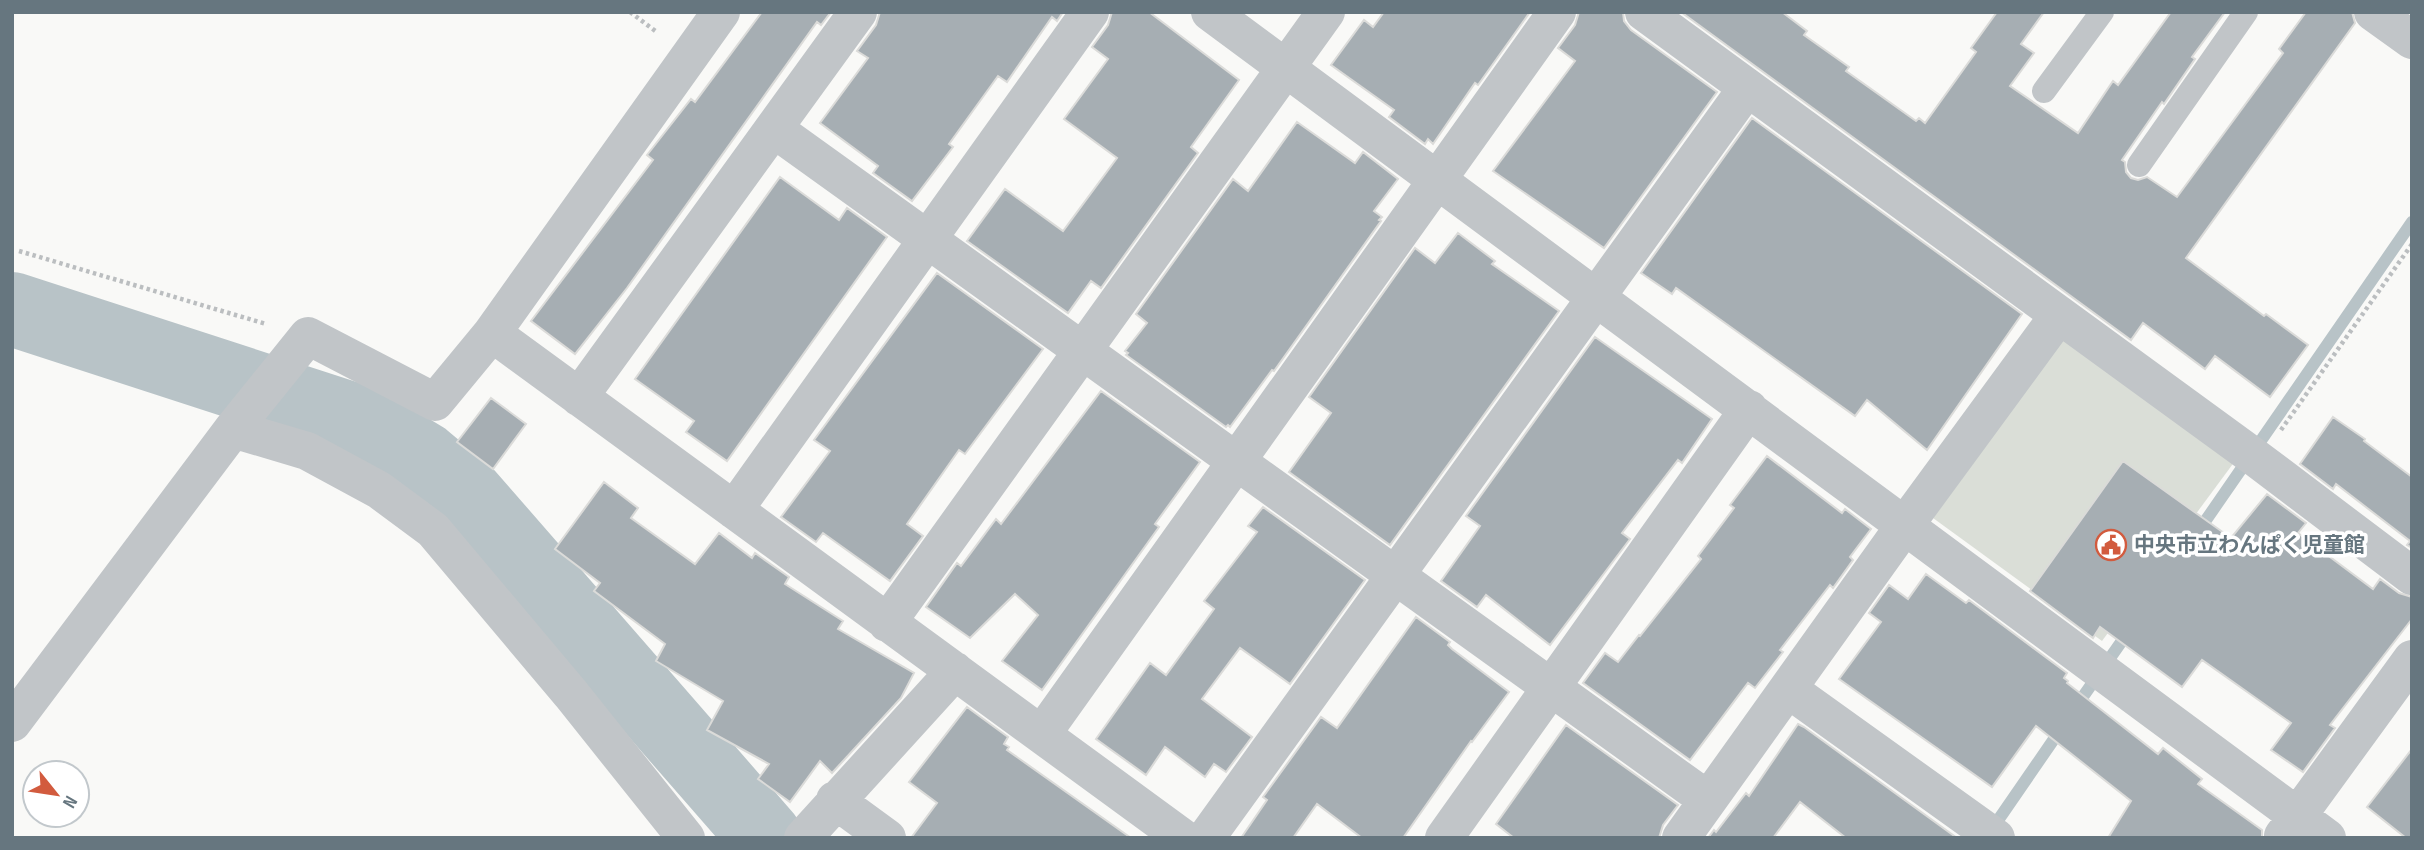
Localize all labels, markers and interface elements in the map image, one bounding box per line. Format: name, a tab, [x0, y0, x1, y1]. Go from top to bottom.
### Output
public building icon: 中央市立わんぱく児童館	[2094, 528, 2128, 562]
place label: 中央市立わんぱく児童館	[2134, 533, 2365, 558]
north arrow	[21, 759, 91, 829]
text: N	[57, 792, 82, 812]

